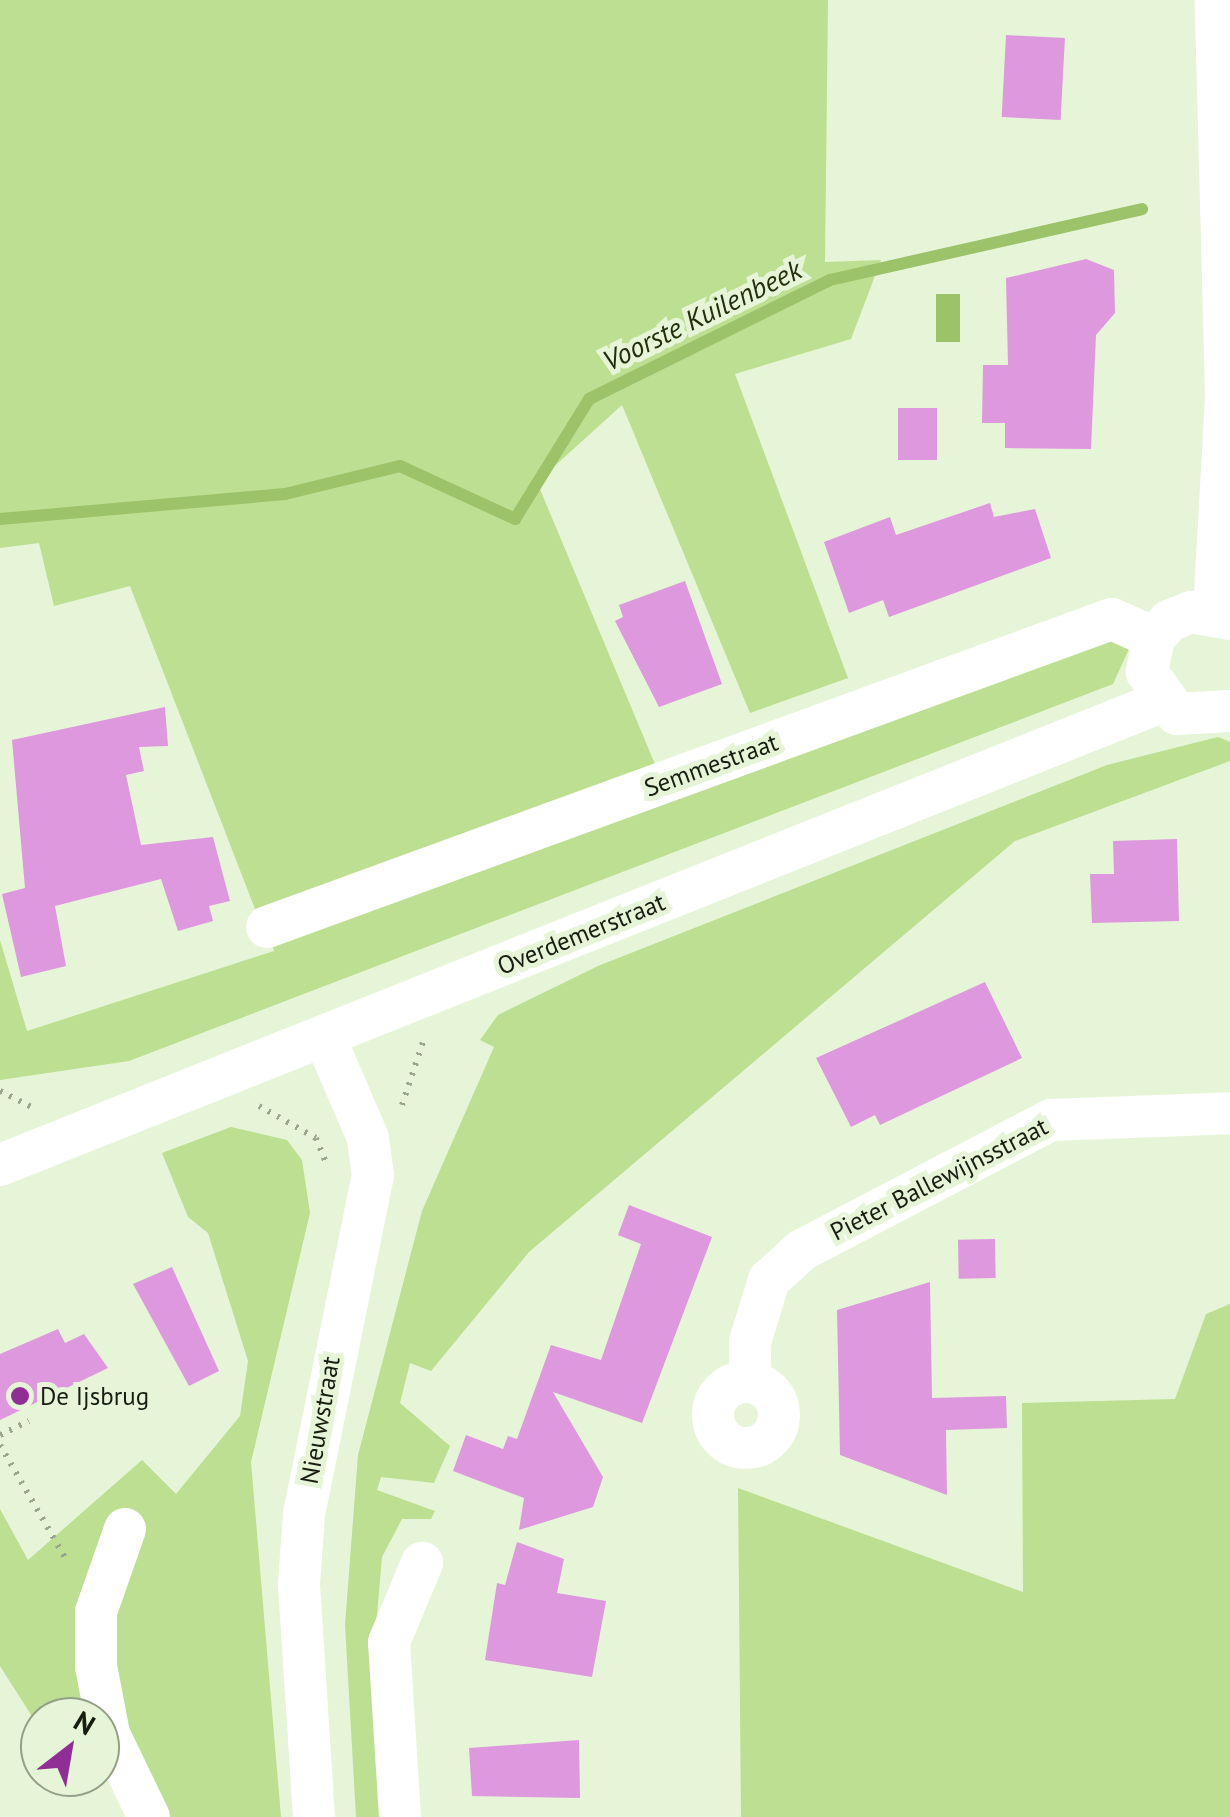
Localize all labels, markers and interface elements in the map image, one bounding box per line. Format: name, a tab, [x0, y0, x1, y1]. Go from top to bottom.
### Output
water label: Voorste Kuilenbeek	[597, 252, 807, 378]
street label: Semmestraat	[640, 727, 782, 803]
street label: Overdemerstraat	[493, 887, 669, 981]
street label: Pieter Ballewijnsstraat	[825, 1111, 1053, 1247]
street label: Nieuwstraat	[294, 1354, 346, 1486]
place label: De Ijsbrug	[40, 1381, 149, 1411]
marker: De Ijsbrug	[9, 1385, 31, 1407]
north arrow	[20, 1697, 120, 1797]
text: N	[67, 1702, 102, 1743]

